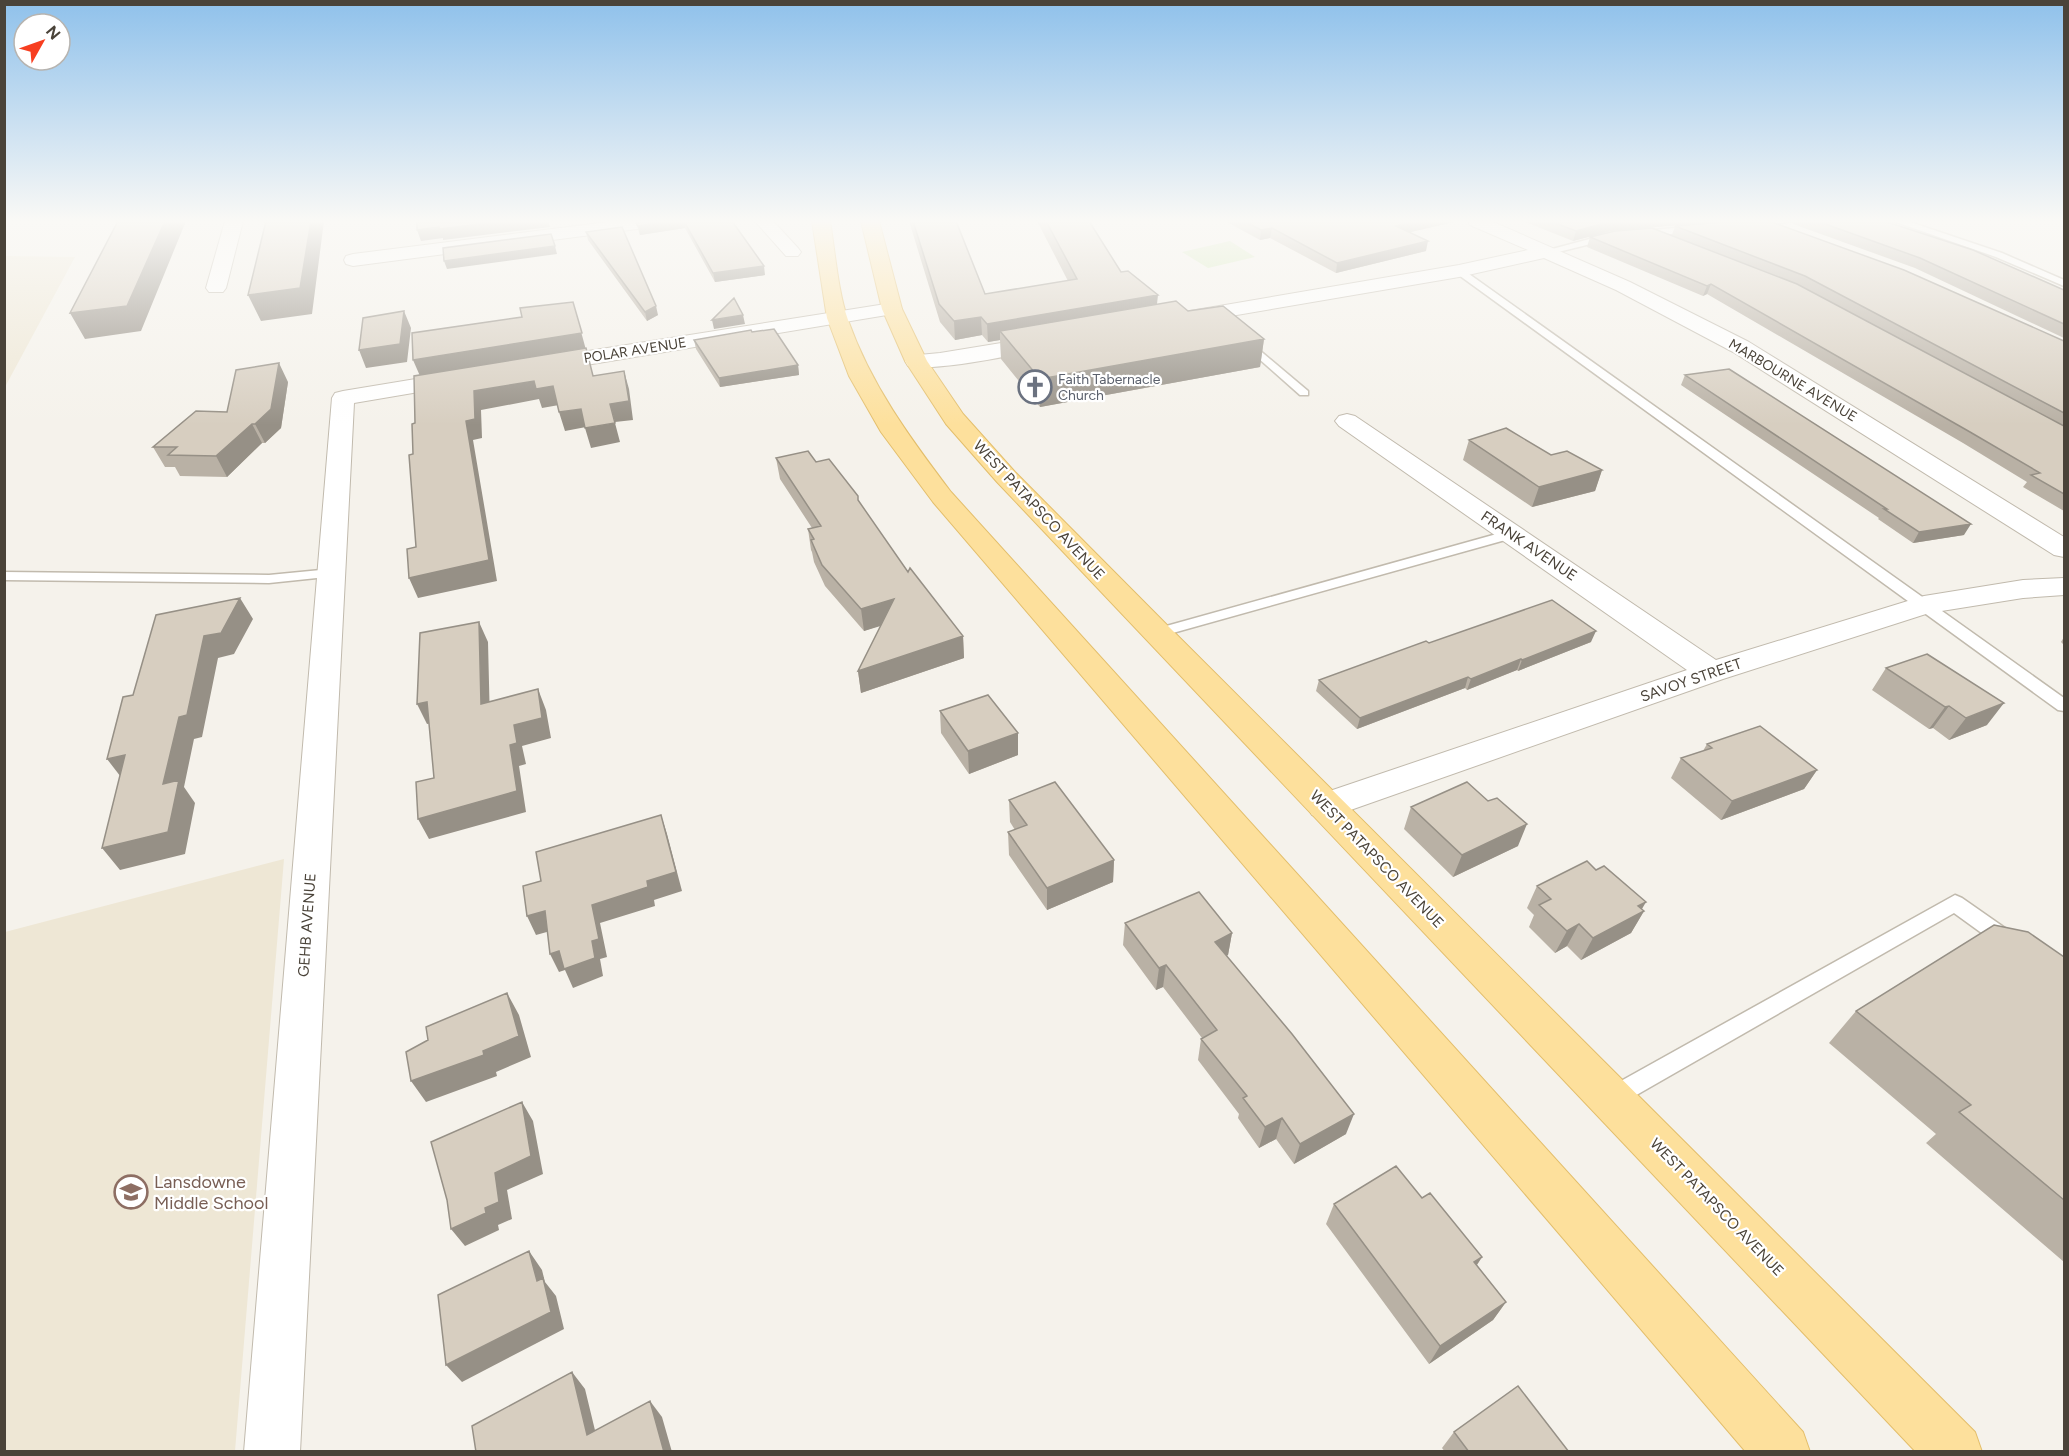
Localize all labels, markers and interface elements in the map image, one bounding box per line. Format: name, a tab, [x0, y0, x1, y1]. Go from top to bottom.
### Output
north arrow	[12, 12, 72, 72]
text: N	[42, 22, 64, 44]
street label: POLAR AVENUE	[582, 334, 688, 367]
street label: MARBOURNE AVENUE	[1726, 335, 1860, 425]
church icon: Faith Tabernacle Church	[1017, 369, 1053, 405]
place label: Faith Tabernacle Church	[1058, 371, 1161, 404]
street label: WEST PATAPSCO AVENUE	[970, 436, 1108, 584]
street label: FRANK AVENUE	[1478, 507, 1580, 585]
street label: SAVOY STREET	[1638, 654, 1745, 706]
street label: WEST PATAPSCO AVENUE	[1306, 786, 1448, 932]
street label: GEHB AVENUE	[294, 872, 320, 978]
street label: WEST PATAPSCO AVENUE	[1646, 1134, 1788, 1280]
place label: Lansdowne Middle School	[154, 1171, 268, 1214]
school or university icon: Lansdowne Middle School	[113, 1174, 149, 1210]

